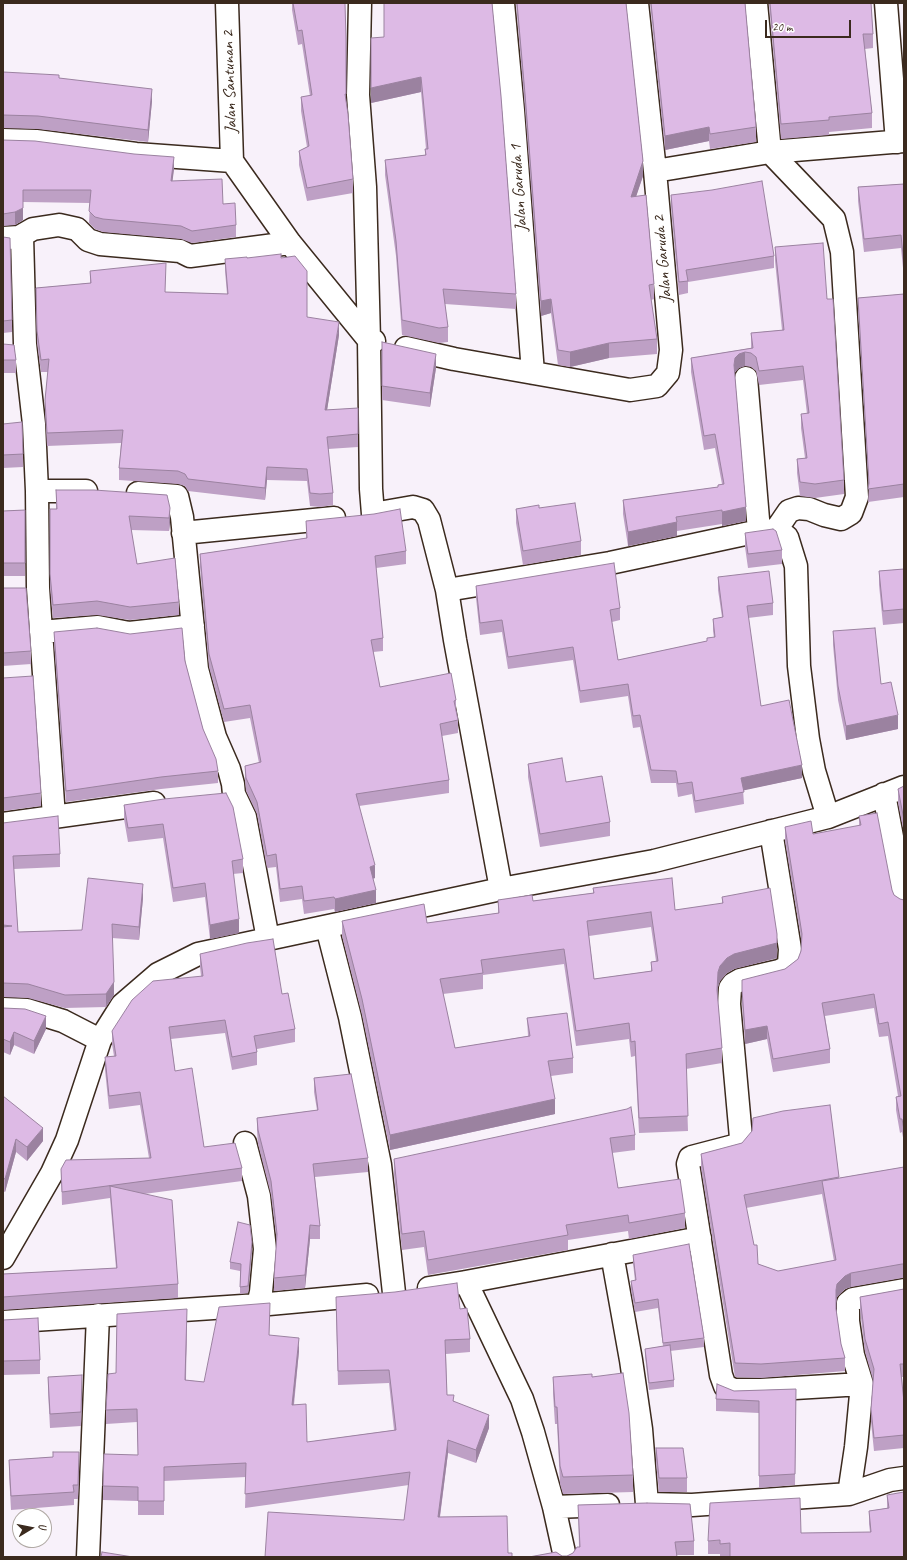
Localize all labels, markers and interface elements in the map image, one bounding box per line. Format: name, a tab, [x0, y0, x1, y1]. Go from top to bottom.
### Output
scale bar	[767, 12, 853, 38]
text: 20 m	[772, 19, 792, 35]
street label: Jalan Santunan 2	[218, 30, 242, 134]
street label: Jalan Garuda 1	[506, 144, 532, 232]
street label: Jalan Garuda 2	[649, 215, 677, 303]
north arrow	[12, 1508, 52, 1548]
text: U	[35, 1522, 50, 1530]

